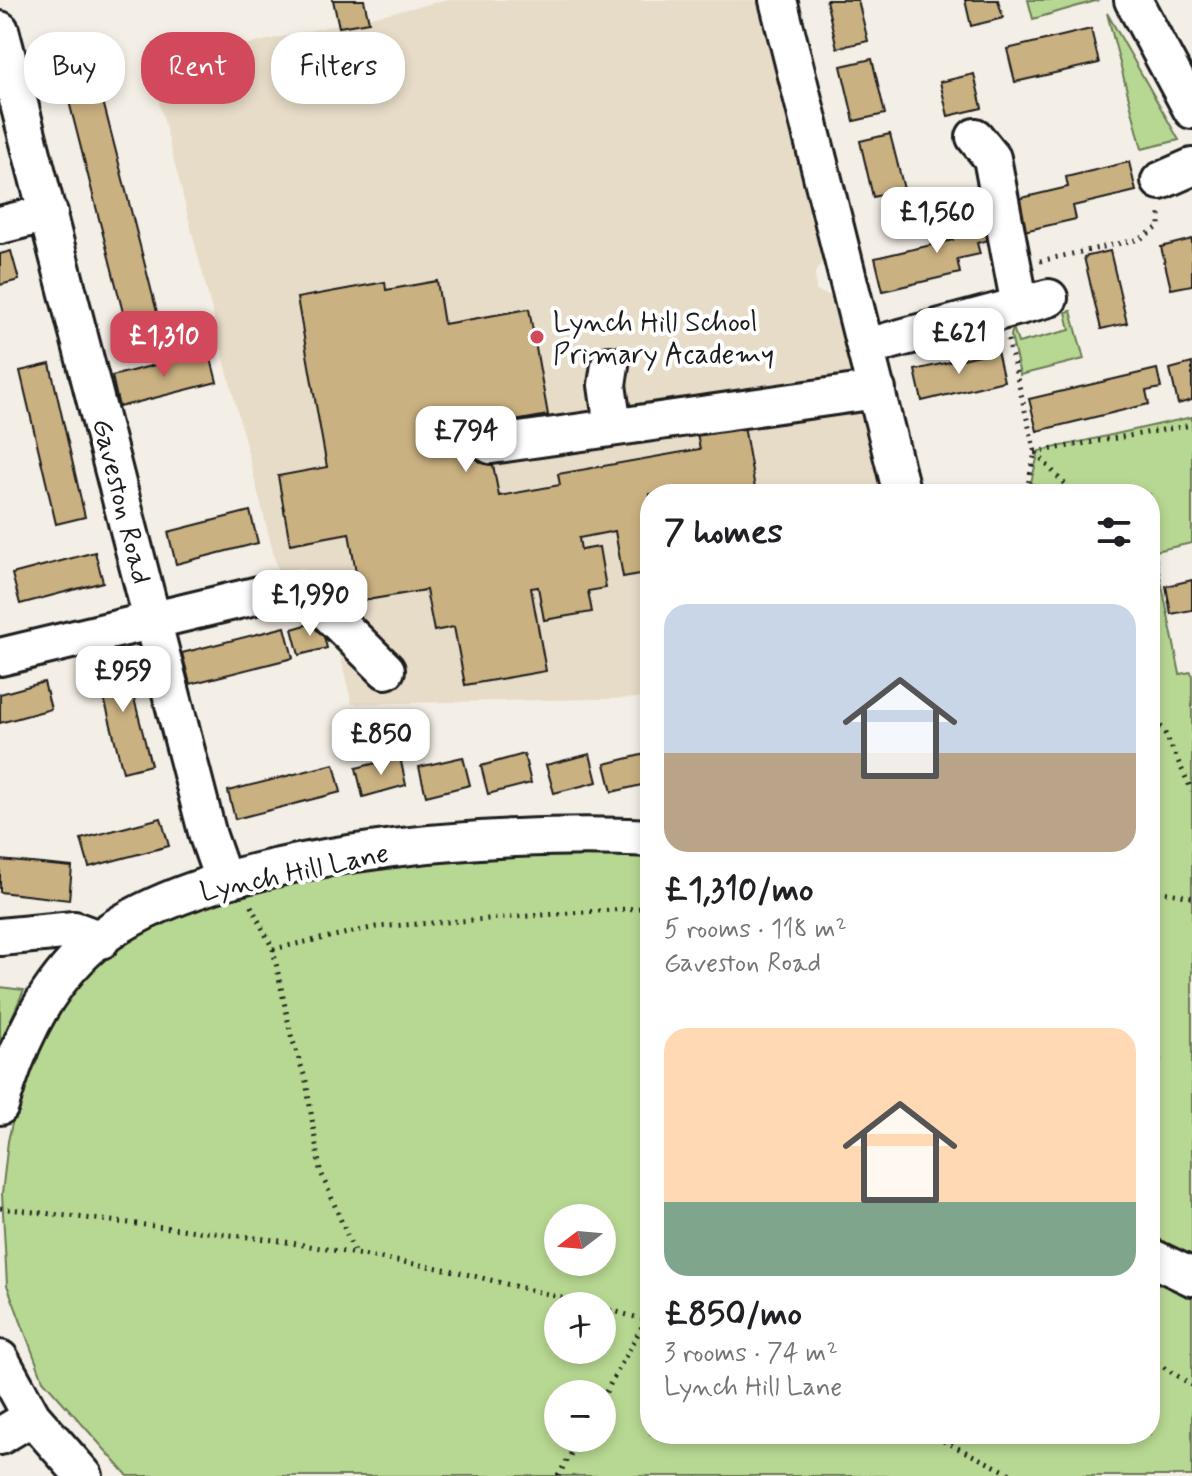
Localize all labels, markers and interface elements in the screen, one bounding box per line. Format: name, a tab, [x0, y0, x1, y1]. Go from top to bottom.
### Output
chip: Buy	[24, 32, 125, 104]
chip: Rent	[141, 32, 255, 104]
chip: Filters	[271, 32, 405, 104]
pin: £1,560	[872, 187, 1002, 255]
text: £1,560	[899, 196, 975, 230]
place label: Lynch Hill School Primary Academy	[553, 305, 774, 374]
pin: £621	[912, 308, 1006, 376]
pin: £1,310	[99, 311, 229, 379]
text: £621	[931, 317, 987, 351]
text: £1,310	[128, 320, 200, 354]
marker: Lynch Hill School Primary Academy	[528, 328, 546, 346]
pin: £794	[419, 406, 513, 474]
street label: Gaveston Road	[82, 415, 159, 588]
text: £794	[434, 415, 498, 449]
text: 7 homes	[664, 510, 783, 555]
icon: filters	[1092, 510, 1136, 554]
pin: £1,990	[245, 570, 375, 638]
text: £1,990	[270, 579, 350, 613]
pin: £959	[76, 646, 170, 714]
text: £959	[94, 655, 152, 689]
icon: home	[828, 656, 972, 800]
pin: £850	[334, 709, 428, 777]
text: £850	[350, 718, 412, 752]
street label: Lynch Hill Lane	[197, 835, 392, 912]
text: £1,310/mo	[664, 868, 813, 913]
text: 5 rooms · 118 m²	[664, 913, 847, 947]
text: Gaveston Road	[664, 947, 821, 981]
icon: home	[828, 1080, 972, 1224]
north arrow	[544, 1204, 616, 1276]
map controls	[544, 1204, 616, 1452]
button: +	[544, 1292, 616, 1364]
text: £850/mo	[664, 1292, 802, 1337]
text: 3 rooms · 74 m²	[664, 1337, 838, 1371]
text: Lynch Hill Lane	[664, 1371, 842, 1405]
button: −	[544, 1380, 616, 1452]

